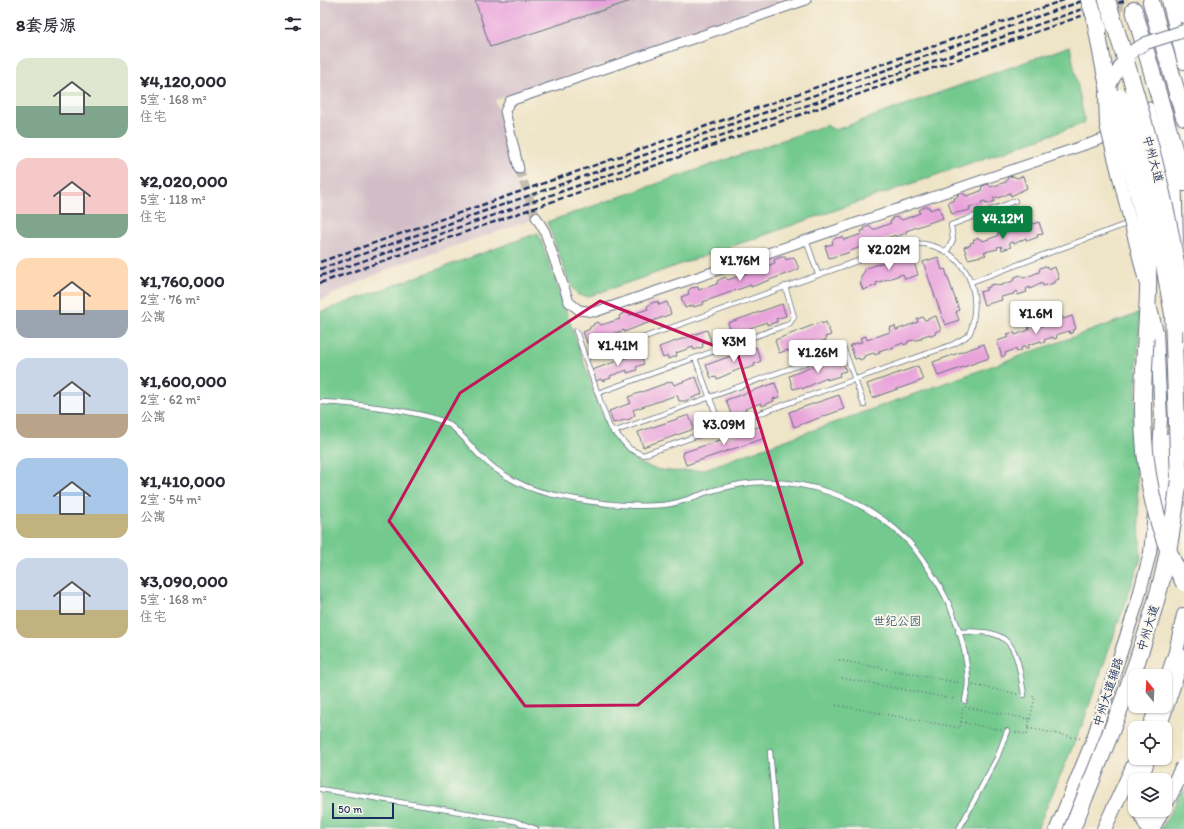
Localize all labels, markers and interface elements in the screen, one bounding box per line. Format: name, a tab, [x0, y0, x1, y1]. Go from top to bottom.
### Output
icon: filters	[282, 13, 304, 35]
text: 8套房源	[16, 15, 76, 35]
text: ¥4,120,000	[140, 71, 227, 91]
icon: home	[48, 74, 96, 122]
text: 5室 · 168 m²	[140, 92, 207, 107]
text: 住宅	[140, 109, 166, 124]
street label: 中州大道	[1140, 134, 1166, 184]
text: ¥2,020,000	[140, 171, 228, 191]
icon: home	[48, 174, 96, 222]
text: 5室 · 118 m²	[140, 192, 206, 207]
pin: ¥4.12M	[970, 206, 1036, 240]
text: 住宅	[140, 209, 166, 224]
text: ¥4.12M	[982, 211, 1024, 226]
pin: ¥2.02M	[856, 237, 922, 271]
text: ¥2.02M	[868, 242, 910, 257]
pin: ¥1.76M	[707, 248, 773, 282]
text: ¥1.76M	[720, 253, 760, 268]
text: ¥1,760,000	[140, 271, 225, 291]
icon: home	[48, 274, 96, 322]
text: 2室 · 76 m²	[140, 292, 200, 307]
pin: ¥1.6M	[1008, 301, 1064, 335]
text: ¥1.6M	[1019, 306, 1053, 321]
text: 公寓	[140, 309, 166, 324]
pin: ¥3M	[715, 329, 753, 363]
pin: ¥1.41M	[585, 333, 651, 367]
text: ¥3M	[722, 334, 746, 349]
text: ¥1.41M	[598, 338, 638, 353]
pin: ¥1.26M	[785, 340, 851, 374]
text: ¥1.26M	[798, 345, 838, 360]
text: ¥1,600,000	[140, 371, 227, 391]
icon: home	[48, 374, 96, 422]
text: 2室 · 62 m²	[140, 392, 200, 407]
text: 公寓	[140, 409, 166, 424]
pin: ¥3.09M	[691, 412, 757, 446]
text: ¥3.09M	[703, 417, 745, 432]
text: ¥1,410,000	[140, 471, 225, 491]
icon: home	[48, 474, 96, 522]
text: 2室 · 54 m²	[140, 492, 201, 507]
text: 公寓	[140, 509, 166, 524]
text: ¥3,090,000	[140, 571, 228, 591]
icon: home	[48, 574, 96, 622]
text: 5室 · 168 m²	[140, 592, 207, 607]
street label: 中州大道	[1134, 603, 1162, 653]
text: 住宅	[140, 609, 166, 624]
park label: 世纪公园	[873, 614, 921, 628]
street label: 中州大道辅路	[1090, 656, 1126, 728]
north arrow	[1128, 669, 1172, 713]
map controls	[1128, 669, 1172, 817]
button: locate	[1128, 721, 1172, 765]
button: layers	[1128, 773, 1172, 817]
scale bar	[332, 801, 394, 820]
text: 50 m	[338, 803, 362, 816]

